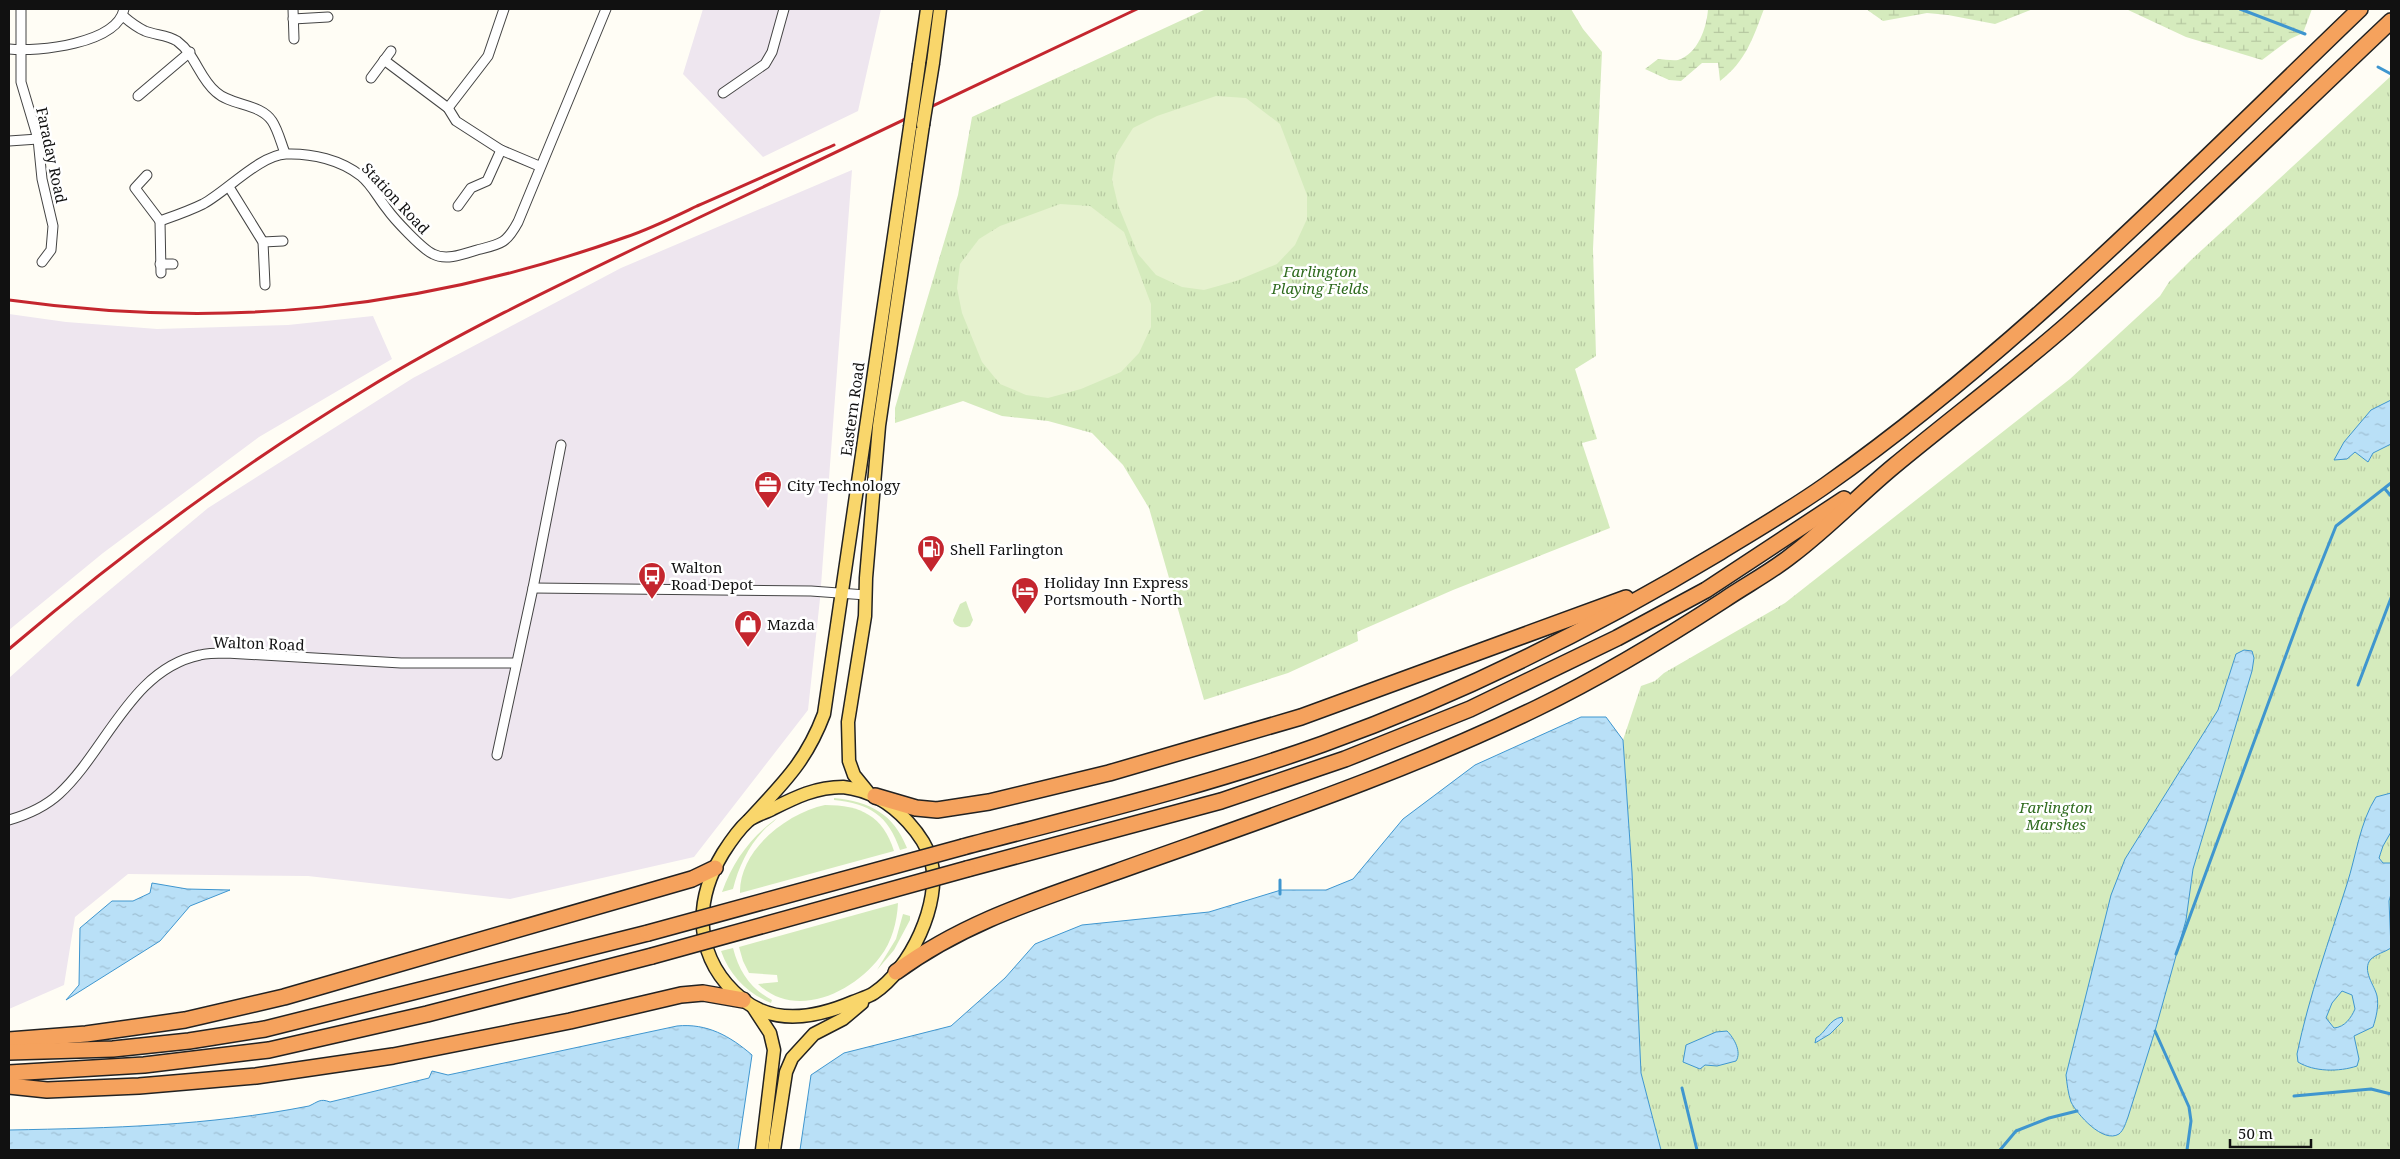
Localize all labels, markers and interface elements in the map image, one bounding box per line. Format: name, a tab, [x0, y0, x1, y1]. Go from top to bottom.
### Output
street label: Faraday Road	[32, 105, 72, 205]
street label: Station Road	[358, 158, 434, 238]
park label: Farlington Playing Fields	[1271, 261, 1369, 298]
street label: Eastern Road	[836, 361, 868, 457]
office icon: City Technology	[753, 470, 783, 509]
place label: City Technology	[787, 475, 901, 495]
fuel station icon: Shell Farlington	[916, 534, 946, 573]
place label: Shell Farlington	[950, 539, 1064, 559]
place label: Walton Road Depot	[671, 557, 753, 594]
bus stop icon: Walton Road Depot	[637, 561, 667, 600]
place label: Holiday Inn Express Portsmouth - North	[1044, 572, 1189, 609]
hotel icon: Holiday Inn Express Portsmouth - North	[1010, 576, 1040, 615]
shop icon: Mazda	[733, 609, 763, 648]
place label: Mazda	[767, 614, 815, 634]
street label: Walton Road	[213, 631, 305, 655]
park label: Farlington Marshes	[2018, 797, 2093, 834]
scale bar	[2230, 1116, 2311, 1148]
text: 50 m	[2238, 1123, 2273, 1143]

